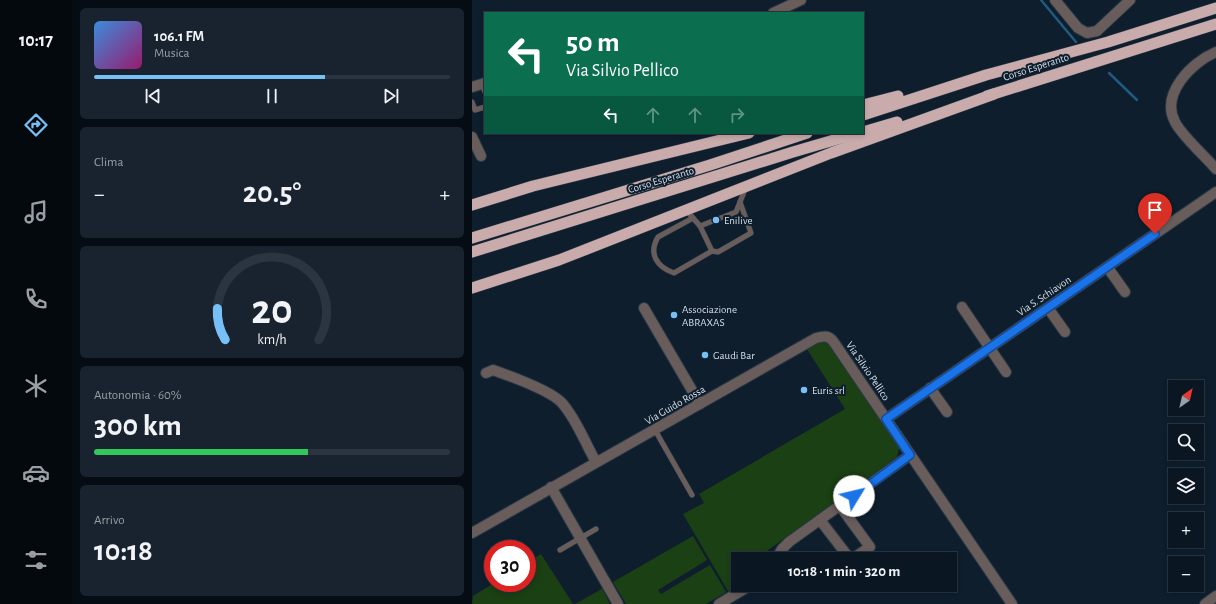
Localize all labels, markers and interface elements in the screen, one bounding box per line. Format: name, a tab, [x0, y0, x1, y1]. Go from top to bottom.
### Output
icon: left	[500, 28, 552, 80]
text: 106.1 FM	[154, 29, 204, 44]
text: 50 m	[566, 29, 620, 57]
text: 10:17	[19, 32, 53, 50]
text: Musica	[154, 47, 189, 60]
street label: Corso Esperanto	[1002, 51, 1070, 83]
text: Via Silvio Pellico	[566, 62, 679, 80]
icon: previous	[142, 85, 164, 107]
icon: pause	[261, 85, 283, 107]
icon: next	[380, 85, 402, 107]
icon: left	[600, 104, 622, 126]
icon: ahead	[642, 104, 664, 126]
icon: ahead	[684, 104, 706, 126]
icon: right	[726, 104, 748, 126]
icon: directions	[22, 111, 50, 139]
text: Clima	[94, 156, 124, 169]
street label: Corso Esperanto	[627, 165, 695, 195]
text: 20.5°	[243, 178, 301, 208]
text: −	[94, 183, 105, 205]
text: +	[439, 183, 450, 205]
pin	[1138, 193, 1172, 234]
icon: music	[22, 198, 50, 226]
icon: arrive	[1144, 199, 1166, 221]
marker: Enilive	[711, 215, 721, 225]
place label: Enilive	[724, 215, 752, 226]
street label: Via S. Schiavon	[1015, 274, 1073, 318]
icon: phone	[22, 285, 50, 313]
text: 20	[251, 290, 293, 331]
place label: Associazione ABRAXAS	[682, 304, 737, 328]
marker: Associazione ABRAXAS	[669, 310, 679, 320]
text: km/h	[257, 333, 287, 347]
street label: Via Silvio Pellico	[844, 339, 892, 403]
marker: Gaudi Bar	[700, 350, 710, 360]
place label: Gaudi Bar	[713, 350, 755, 361]
icon: climate	[22, 372, 50, 400]
north arrow	[1168, 380, 1204, 416]
map controls	[1168, 380, 1204, 592]
street label: Via Guido Rossa	[643, 383, 707, 427]
marker: Euris srl	[799, 385, 809, 395]
place label: Euris srl	[812, 385, 845, 396]
text: Autonomia · 60%	[94, 389, 182, 402]
text: 300 km	[94, 411, 182, 441]
button: search	[1168, 424, 1204, 460]
icon: car	[22, 459, 50, 487]
button: layers	[1168, 468, 1204, 504]
position arrow	[833, 475, 875, 517]
button: +	[1168, 512, 1204, 548]
text: Arrivo	[94, 514, 125, 527]
text: 10:18	[94, 536, 153, 566]
speed limit sign: 30	[484, 540, 536, 592]
icon: filters	[22, 546, 50, 574]
button: −	[1168, 556, 1204, 592]
text: 10:18 · 1 min · 320 m	[788, 564, 900, 579]

